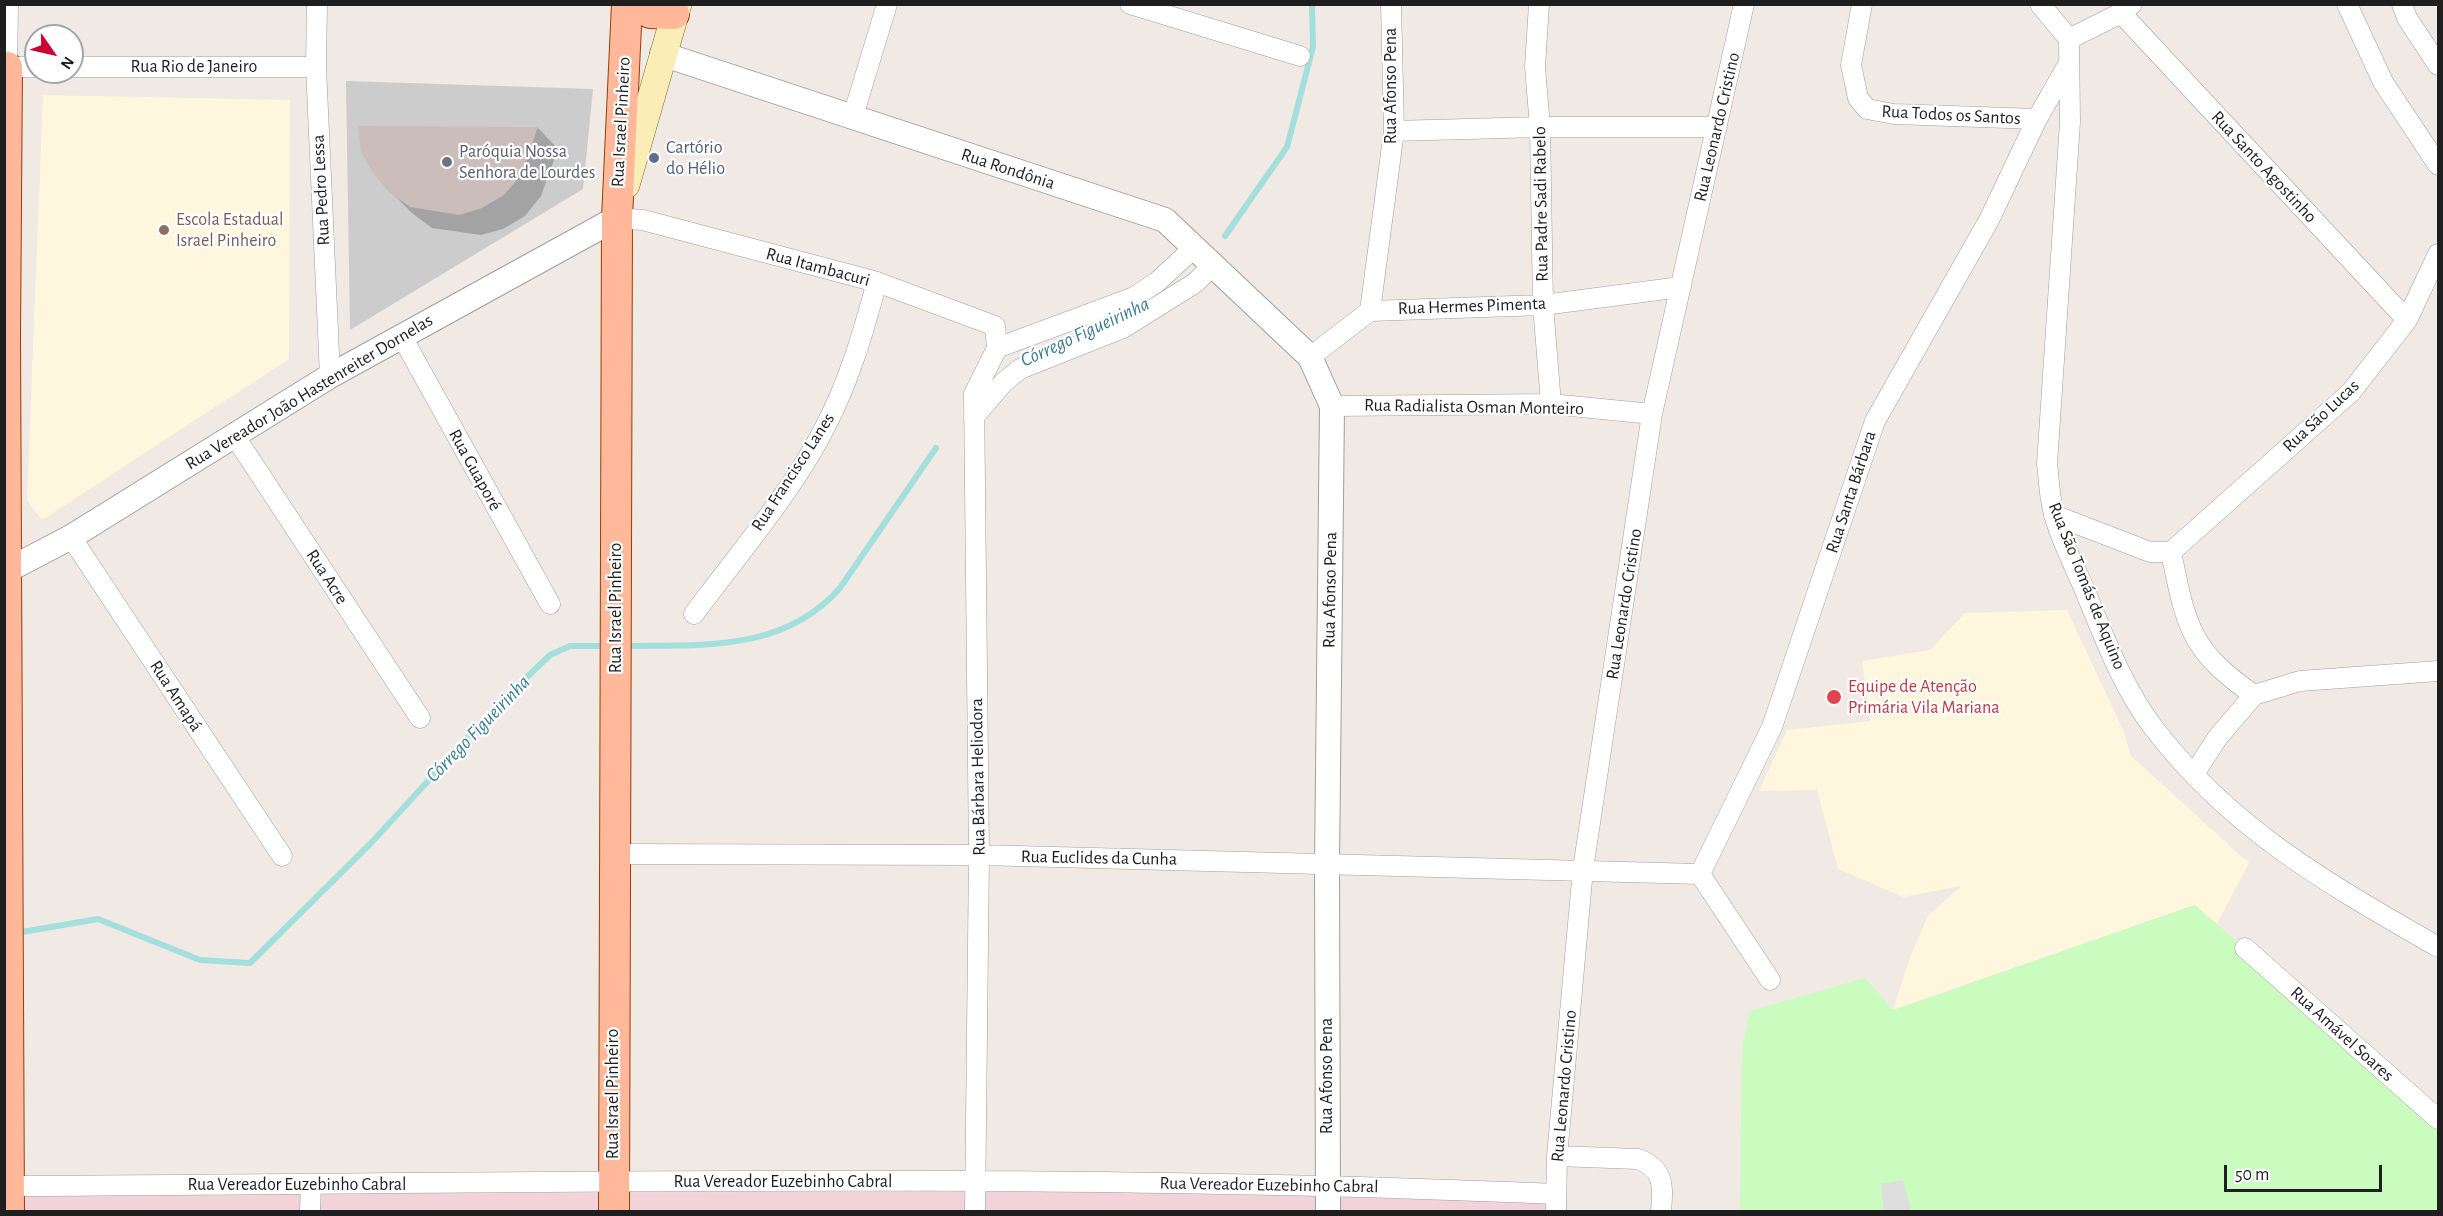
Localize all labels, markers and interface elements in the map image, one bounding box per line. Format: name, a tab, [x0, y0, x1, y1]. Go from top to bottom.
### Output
north arrow	[24, 24, 84, 84]
street label: Rua Afonso Pena	[1380, 28, 1402, 144]
street label: Rua Leonardo Cristino	[1689, 50, 1745, 204]
text: N	[58, 54, 77, 72]
street label: Rua Rio de Janeiro	[131, 56, 257, 78]
street label: Rua Israel Pinheiro	[607, 56, 635, 188]
street label: Rua Todos os Santos	[1881, 101, 2021, 129]
street label: Rua Santo Agostinho	[2207, 107, 2321, 227]
street label: Rua Padre Sadi Rabelo	[1529, 126, 1553, 282]
street label: Rua Pedro Lessa	[307, 134, 335, 246]
place label: Cartório do Hélio	[666, 137, 725, 180]
place label: Paróquia Nossa Senhora de Lourdes	[459, 141, 595, 184]
street label: Rua Rondônia	[958, 144, 1058, 194]
marker: Cartório do Hélio	[647, 151, 661, 165]
marker: Paróquia Nossa Senhora de Lourdes	[440, 155, 454, 169]
place label: Escola Estadual Israel Pinheiro	[176, 209, 283, 252]
marker: Escola Estadual Israel Pinheiro	[157, 223, 171, 237]
street label: Rua Itambacuri	[764, 243, 872, 291]
water label: Córrego Figueirinha	[1017, 292, 1153, 372]
street label: Rua Hermes Pimenta	[1398, 293, 1546, 319]
street label: Rua Vereador João Hastenreiter Dornelas	[181, 309, 437, 475]
street label: Rua São Lucas	[2278, 375, 2364, 457]
street label: Rua Radialista Osman Monteiro	[1364, 394, 1584, 420]
street label: Rua Francisco Lanes	[747, 409, 839, 535]
street label: Rua Guaporé	[444, 425, 506, 515]
street label: Rua Santa Bárbara	[1821, 428, 1881, 556]
street label: Rua São Tomás de Aquino	[2044, 499, 2130, 673]
street label: Rua Leonardo Cristino	[1601, 527, 1647, 681]
street label: Rua Afonso Pena	[1318, 532, 1342, 648]
street label: Rua Israel Pinheiro	[605, 543, 627, 673]
street label: Rua Acre	[301, 546, 353, 608]
street label: Rua Amapá	[145, 656, 207, 736]
water label: Córrego Figueirinha	[421, 670, 535, 788]
place label: Equipe de Atenção Primária Vila Mariana	[1848, 676, 2000, 718]
marker: Equipe de Atenção Primária Vila Mariana	[1825, 688, 1843, 706]
street label: Rua Bárbara Heliodora	[966, 698, 990, 856]
street label: Rua Euclides da Cunha	[1021, 846, 1177, 870]
street label: Rua Amável Soares	[2286, 982, 2398, 1086]
street label: Rua Leonardo Cristino	[1547, 1009, 1581, 1163]
street label: Rua Afonso Pena	[1316, 1018, 1338, 1134]
street label: Rua Israel Pinheiro	[602, 1029, 624, 1159]
scale bar	[2227, 1153, 2384, 1191]
text: 50 m	[2235, 1166, 2269, 1184]
street label: Rua Vereador Euzebinho Cabral	[673, 1171, 893, 1193]
street label: Rua Vereador Euzebinho Cabral	[1159, 1172, 1379, 1198]
street label: Rua Vereador Euzebinho Cabral	[187, 1174, 407, 1196]

